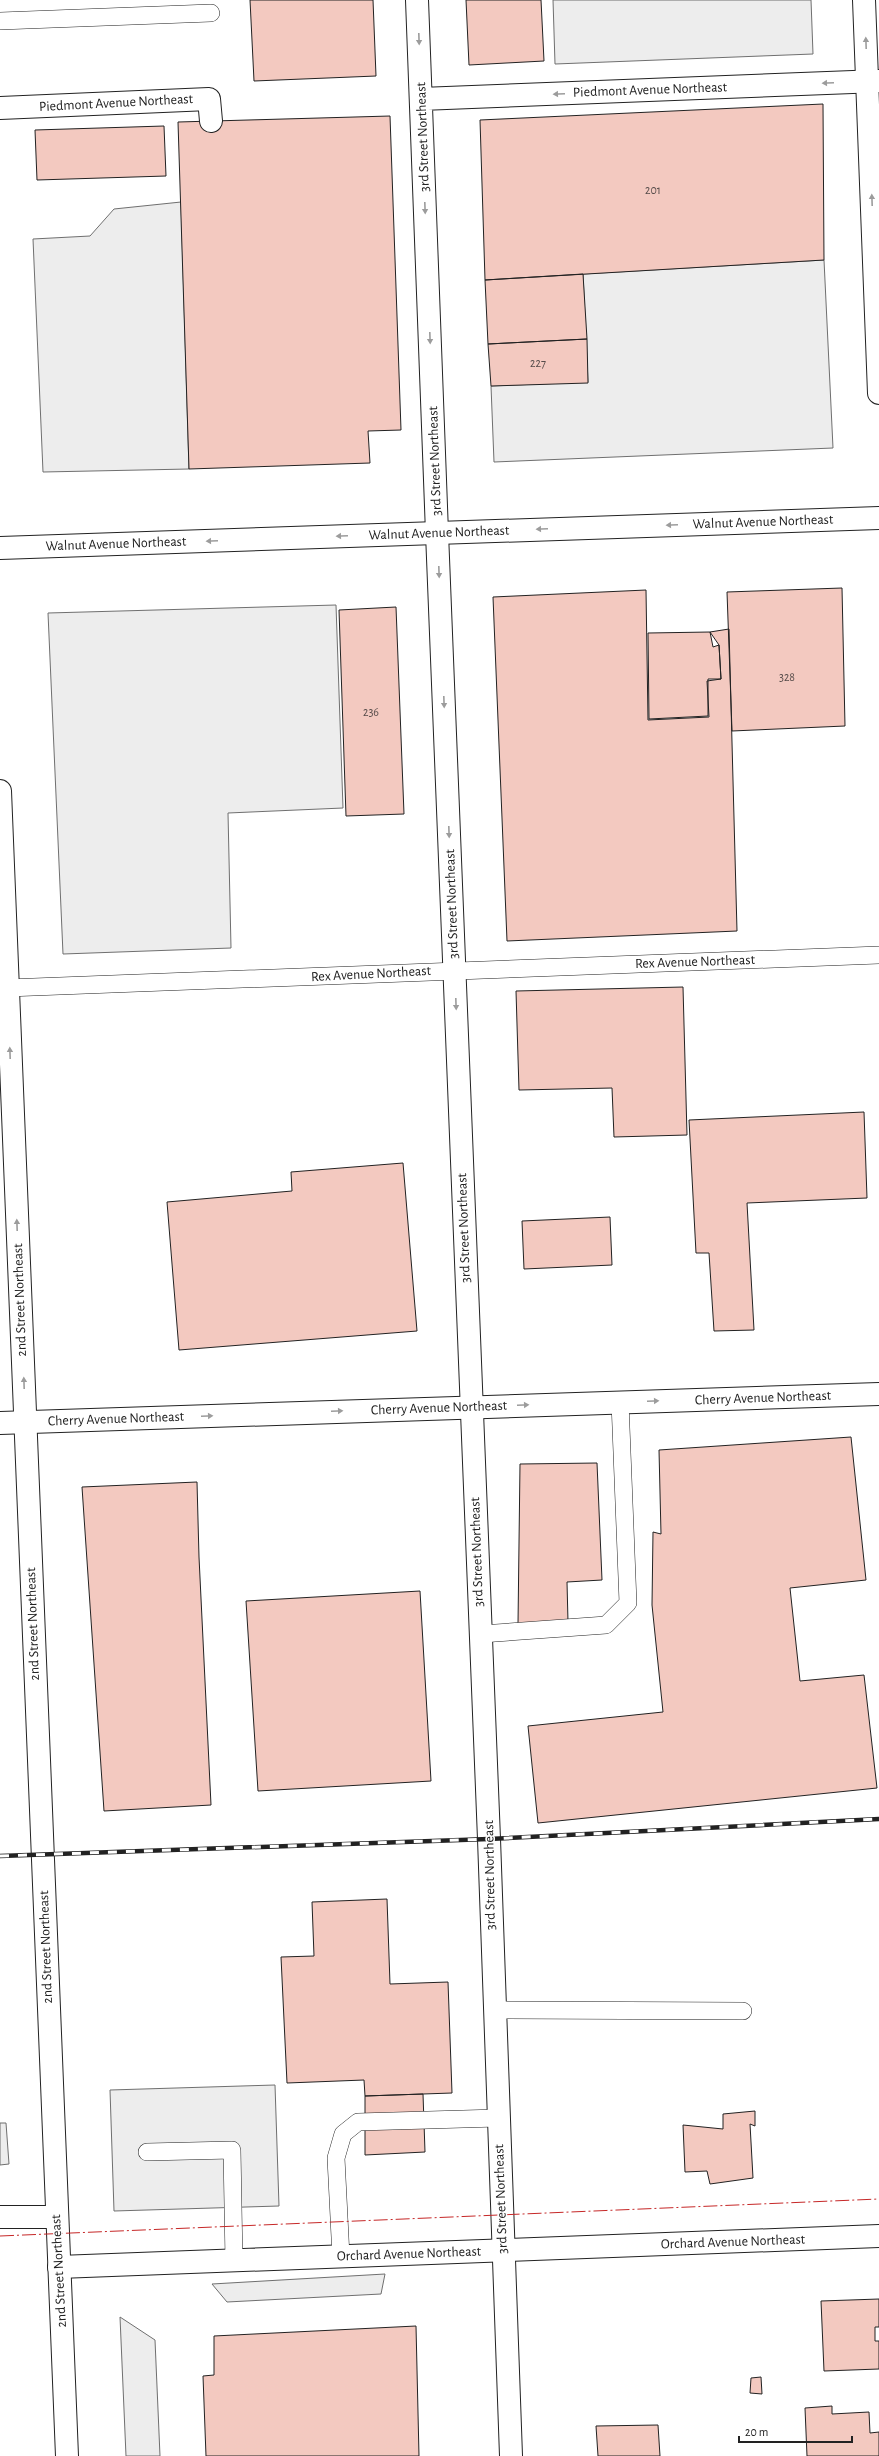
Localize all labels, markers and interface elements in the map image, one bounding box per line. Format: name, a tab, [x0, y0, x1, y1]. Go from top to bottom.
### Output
one-way arrow	[416, 33, 422, 46]
one-way arrow	[863, 36, 869, 49]
street label: Piedmont Avenue Northeast	[573, 80, 728, 100]
one-way arrow	[822, 80, 834, 87]
street label: 3rd Street Northeast	[414, 81, 432, 192]
one-way arrow	[552, 91, 565, 97]
street label: Piedmont Avenue Northeast	[39, 92, 194, 114]
house number: 201	[645, 184, 661, 196]
one-way arrow	[868, 194, 875, 206]
one-way arrow	[422, 202, 429, 214]
one-way arrow	[427, 332, 433, 345]
house number: 227	[530, 357, 546, 369]
street label: 3rd Street Northeast	[426, 405, 444, 516]
street label: Walnut Avenue Northeast	[692, 513, 834, 531]
one-way arrow	[665, 522, 678, 528]
street label: Walnut Avenue Northeast	[368, 524, 510, 542]
one-way arrow	[536, 526, 548, 533]
one-way arrow	[335, 533, 348, 539]
street label: Walnut Avenue Northeast	[45, 535, 187, 553]
one-way arrow	[206, 537, 218, 544]
one-way arrow	[436, 566, 442, 579]
house number: 328	[779, 671, 795, 683]
one-way arrow	[441, 696, 447, 709]
house number: 236	[363, 706, 379, 718]
one-way arrow	[446, 826, 452, 839]
street label: 3rd Street Northeast	[443, 848, 461, 959]
street label: Rex Avenue Northeast	[635, 953, 756, 971]
street label: Rex Avenue Northeast	[311, 964, 432, 984]
one-way arrow	[452, 998, 459, 1010]
one-way arrow	[7, 1046, 13, 1059]
street label: 3rd Street Northeast	[455, 1172, 473, 1283]
one-way arrow	[14, 1218, 20, 1231]
street label: 2nd Street Northeast	[11, 1243, 29, 1357]
one-way arrow	[20, 1377, 27, 1389]
street label: Cherry Avenue Northeast	[695, 1389, 832, 1407]
one-way arrow	[647, 1398, 660, 1404]
street label: Cherry Avenue Northeast	[371, 1399, 508, 1417]
one-way arrow	[517, 1402, 530, 1408]
one-way arrow	[331, 1408, 344, 1414]
street label: Cherry Avenue Northeast	[48, 1410, 185, 1428]
one-way arrow	[201, 1413, 214, 1419]
street label: 3rd Street Northeast	[468, 1496, 486, 1607]
street label: 2nd Street Northeast	[24, 1567, 42, 1681]
street label: 3rd Street Northeast	[482, 1819, 498, 1930]
street label: 2nd Street Northeast	[37, 1890, 55, 2004]
street label: 3rd Street Northeast	[492, 2143, 510, 2254]
street label: 2nd Street Northeast	[49, 2214, 69, 2328]
street label: Orchard Avenue Northeast	[661, 2232, 806, 2252]
street label: Orchard Avenue Northeast	[337, 2244, 482, 2264]
scale bar	[739, 2418, 852, 2444]
text: 20 m	[745, 2426, 768, 2438]

